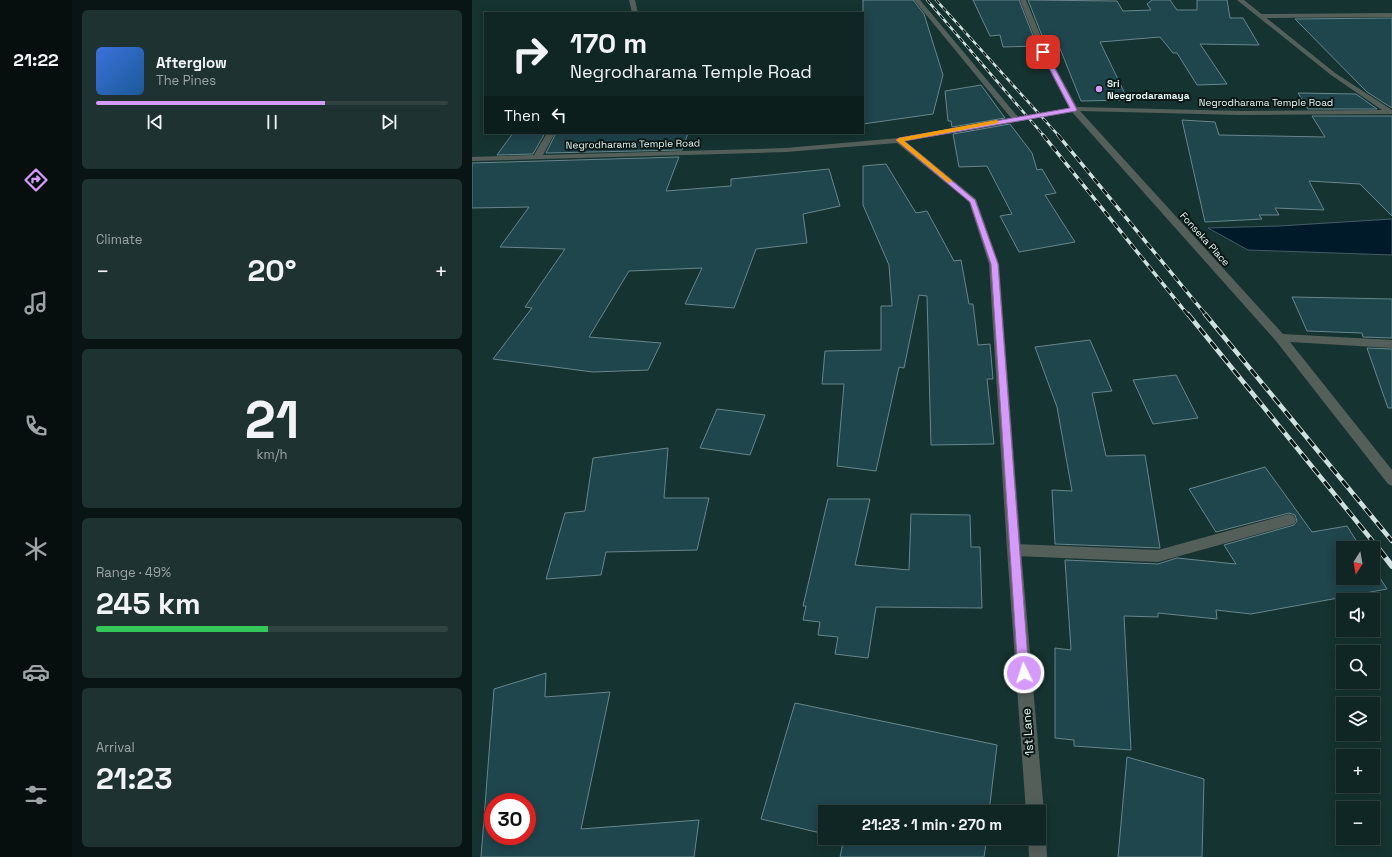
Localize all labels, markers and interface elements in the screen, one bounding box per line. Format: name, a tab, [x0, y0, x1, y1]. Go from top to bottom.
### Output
text: 170 m	[570, 25, 647, 61]
icon: right	[504, 28, 556, 80]
pin	[1026, 35, 1060, 69]
icon: arrive	[1032, 41, 1054, 63]
text: 21:22	[13, 48, 59, 71]
text: Afterglow	[156, 53, 227, 72]
text: Negrodharama Temple Road	[570, 60, 812, 83]
text: The Pines	[156, 72, 216, 89]
place label: Sri Neegrodaramaya	[1107, 77, 1190, 102]
marker: Sri Neegrodaramaya	[1094, 84, 1104, 94]
street label: Negrodharama Temple Road	[1199, 96, 1333, 109]
icon: left	[548, 104, 570, 126]
text: Then	[504, 106, 540, 125]
icon: previous	[144, 111, 166, 133]
icon: pause	[261, 111, 283, 133]
icon: next	[378, 111, 400, 133]
street label: Negrodharama Temple Road	[566, 136, 700, 152]
icon: directions	[22, 166, 50, 194]
street label: Fonseka Place	[1177, 209, 1233, 269]
text: Climate	[96, 231, 142, 248]
text: 20°	[247, 251, 297, 290]
text: −	[96, 257, 110, 285]
text: +	[434, 257, 448, 285]
icon: music	[22, 289, 50, 317]
text: 21	[245, 387, 299, 453]
icon: phone	[22, 412, 50, 440]
text: km/h	[257, 446, 287, 463]
icon: climate	[22, 535, 50, 563]
north arrow	[1336, 541, 1380, 585]
map controls	[1336, 541, 1380, 845]
text: Range · 49%	[96, 564, 171, 581]
text: 245 km	[96, 584, 201, 623]
button: sound	[1336, 593, 1380, 637]
button: search	[1336, 645, 1380, 689]
position arrow	[1003, 652, 1045, 694]
icon: car	[22, 658, 50, 686]
button: layers	[1336, 697, 1380, 741]
street label: 1st Lane	[1018, 708, 1038, 756]
text: Arrival	[96, 739, 135, 756]
button: +	[1336, 749, 1380, 793]
text: 21:23	[96, 759, 172, 798]
icon: filters	[22, 781, 50, 809]
speed limit sign: 30	[484, 793, 536, 845]
button: −	[1336, 801, 1380, 845]
text: 21:23 · 1 min · 270 m	[862, 815, 1002, 834]

